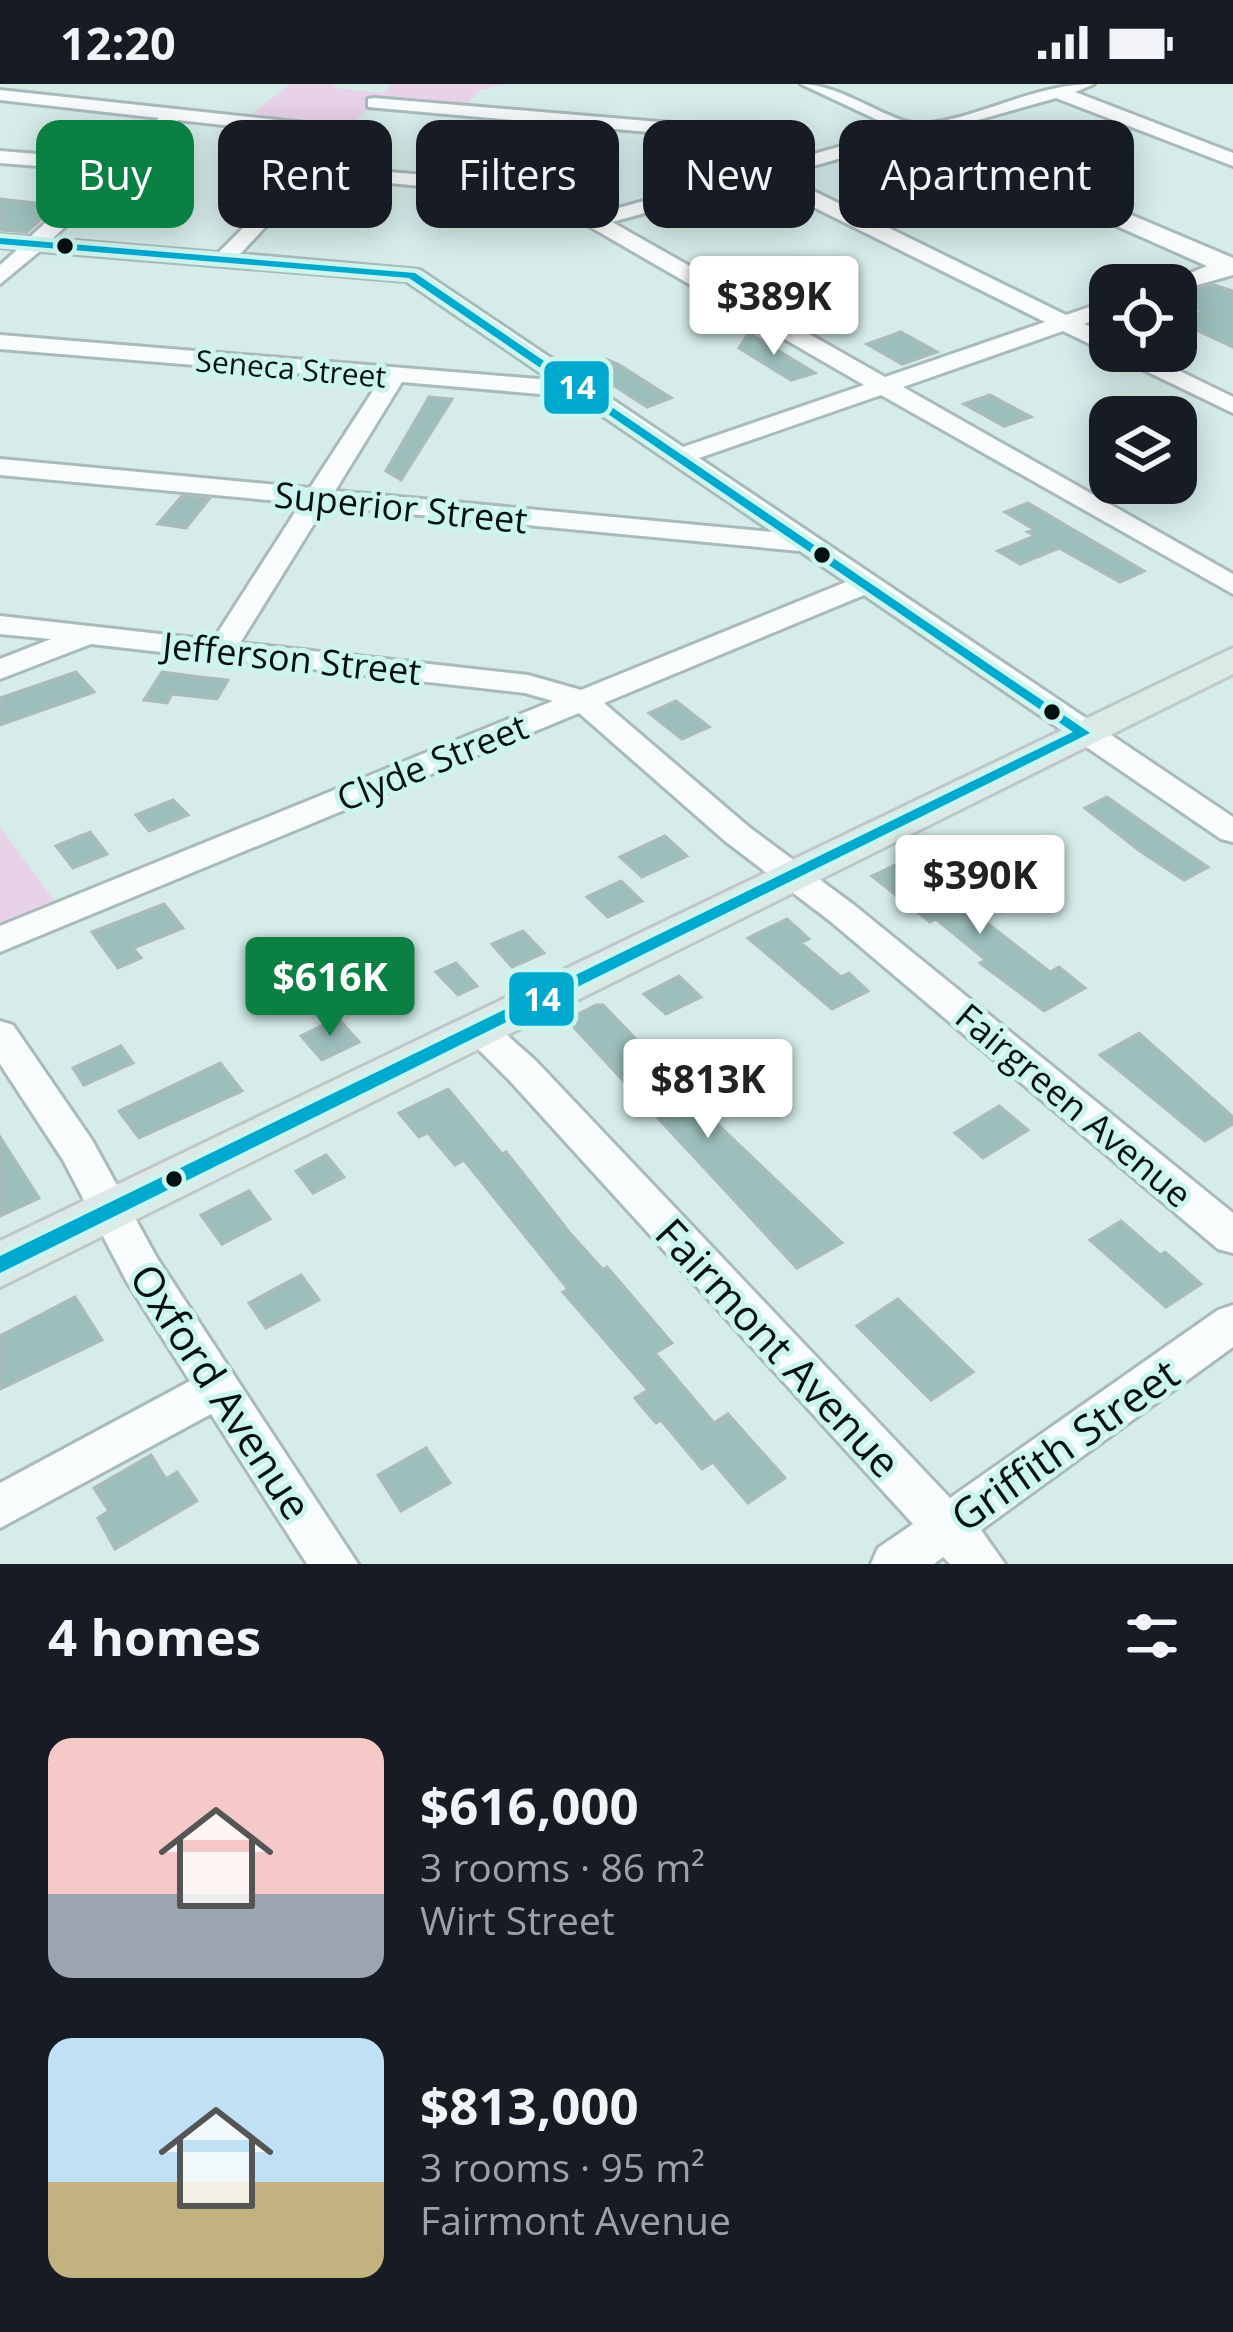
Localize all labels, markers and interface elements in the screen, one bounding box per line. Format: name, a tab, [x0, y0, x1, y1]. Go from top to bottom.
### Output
text: 12:20	[60, 12, 176, 73]
chip: Buy	[36, 120, 194, 228]
chip: Rent	[218, 120, 392, 228]
chip: Filters	[416, 120, 619, 228]
chip: New	[643, 120, 815, 228]
chip: Apartment	[839, 120, 1134, 228]
unlabelled marker	[54, 235, 76, 257]
pin: $389K	[690, 256, 858, 358]
map controls	[1089, 264, 1197, 504]
button: locate	[1089, 264, 1197, 372]
text: $389K	[716, 268, 832, 321]
street label: Seneca Street	[194, 339, 388, 397]
line badge: 14	[542, 359, 611, 416]
text: 14	[558, 364, 596, 409]
button: layers	[1089, 396, 1197, 504]
street label: Superior Street	[272, 469, 530, 545]
unlabelled marker	[811, 544, 833, 566]
street label: Jefferson Street	[157, 620, 424, 696]
street label: Clyde Street	[329, 701, 535, 823]
unlabelled marker	[1041, 701, 1063, 723]
pin: $390K	[896, 835, 1064, 937]
text: $390K	[922, 847, 1038, 900]
pin: $616K	[246, 937, 414, 1039]
text: $616K	[272, 949, 388, 1002]
line badge: 14	[507, 970, 576, 1028]
text: 14	[523, 976, 561, 1021]
street label: Fairgreen Avenue	[946, 992, 1202, 1218]
pin: $813K	[624, 1039, 792, 1141]
text: $813K	[650, 1051, 766, 1104]
unlabelled marker	[163, 1168, 185, 1190]
street label: Fairmont Avenue	[644, 1205, 914, 1489]
street label: Oxford Avenue	[118, 1252, 326, 1530]
street label: Griffith Street	[939, 1344, 1189, 1544]
text: 4 homes	[48, 1601, 261, 1671]
icon: filters	[1119, 1603, 1185, 1669]
text: $616,000	[420, 1770, 639, 1840]
icon: home	[144, 1786, 288, 1930]
text: 3 rooms · 86 m²	[420, 1840, 705, 1893]
text: Wirt Street	[420, 1893, 615, 1946]
text: $813,000	[420, 2070, 639, 2140]
icon: home	[144, 2086, 288, 2230]
text: 3 rooms · 95 m²	[420, 2140, 705, 2193]
text: Fairmont Avenue	[420, 2193, 731, 2246]

